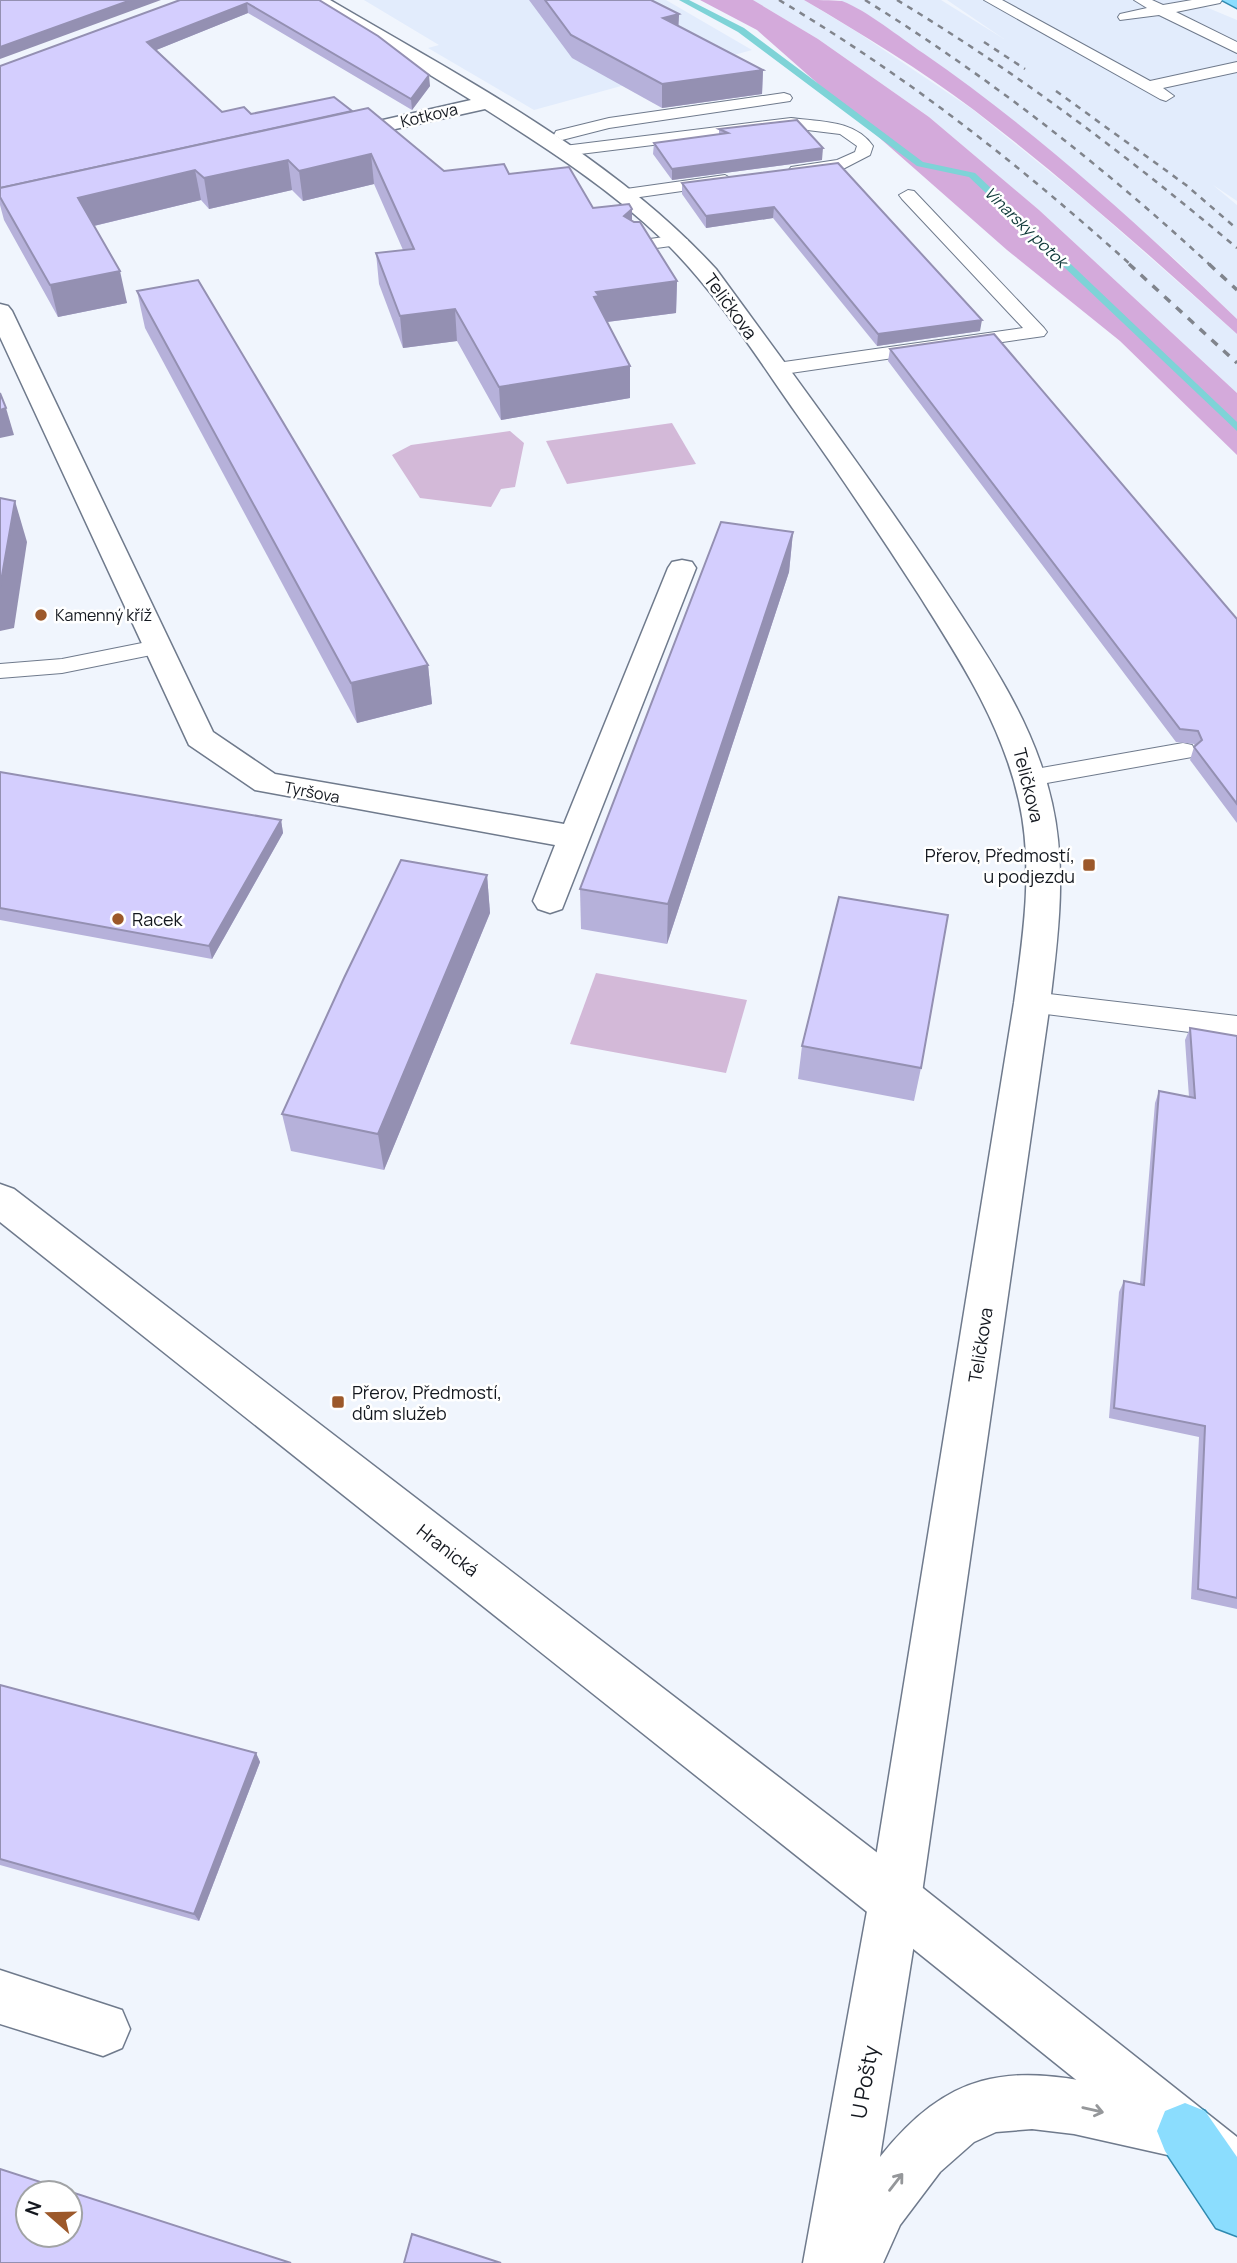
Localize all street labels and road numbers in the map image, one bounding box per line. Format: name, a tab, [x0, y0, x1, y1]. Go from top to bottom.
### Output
street label: Kotkova	[398, 98, 460, 132]
street label: Teličkova	[699, 268, 763, 344]
street label: Teličkova	[1008, 745, 1050, 825]
street label: Tyršova	[282, 776, 342, 808]
street label: Teličkova	[962, 1306, 998, 1384]
street label: Hranická	[412, 1518, 484, 1582]
street label: U Pošty	[844, 2043, 884, 2121]

